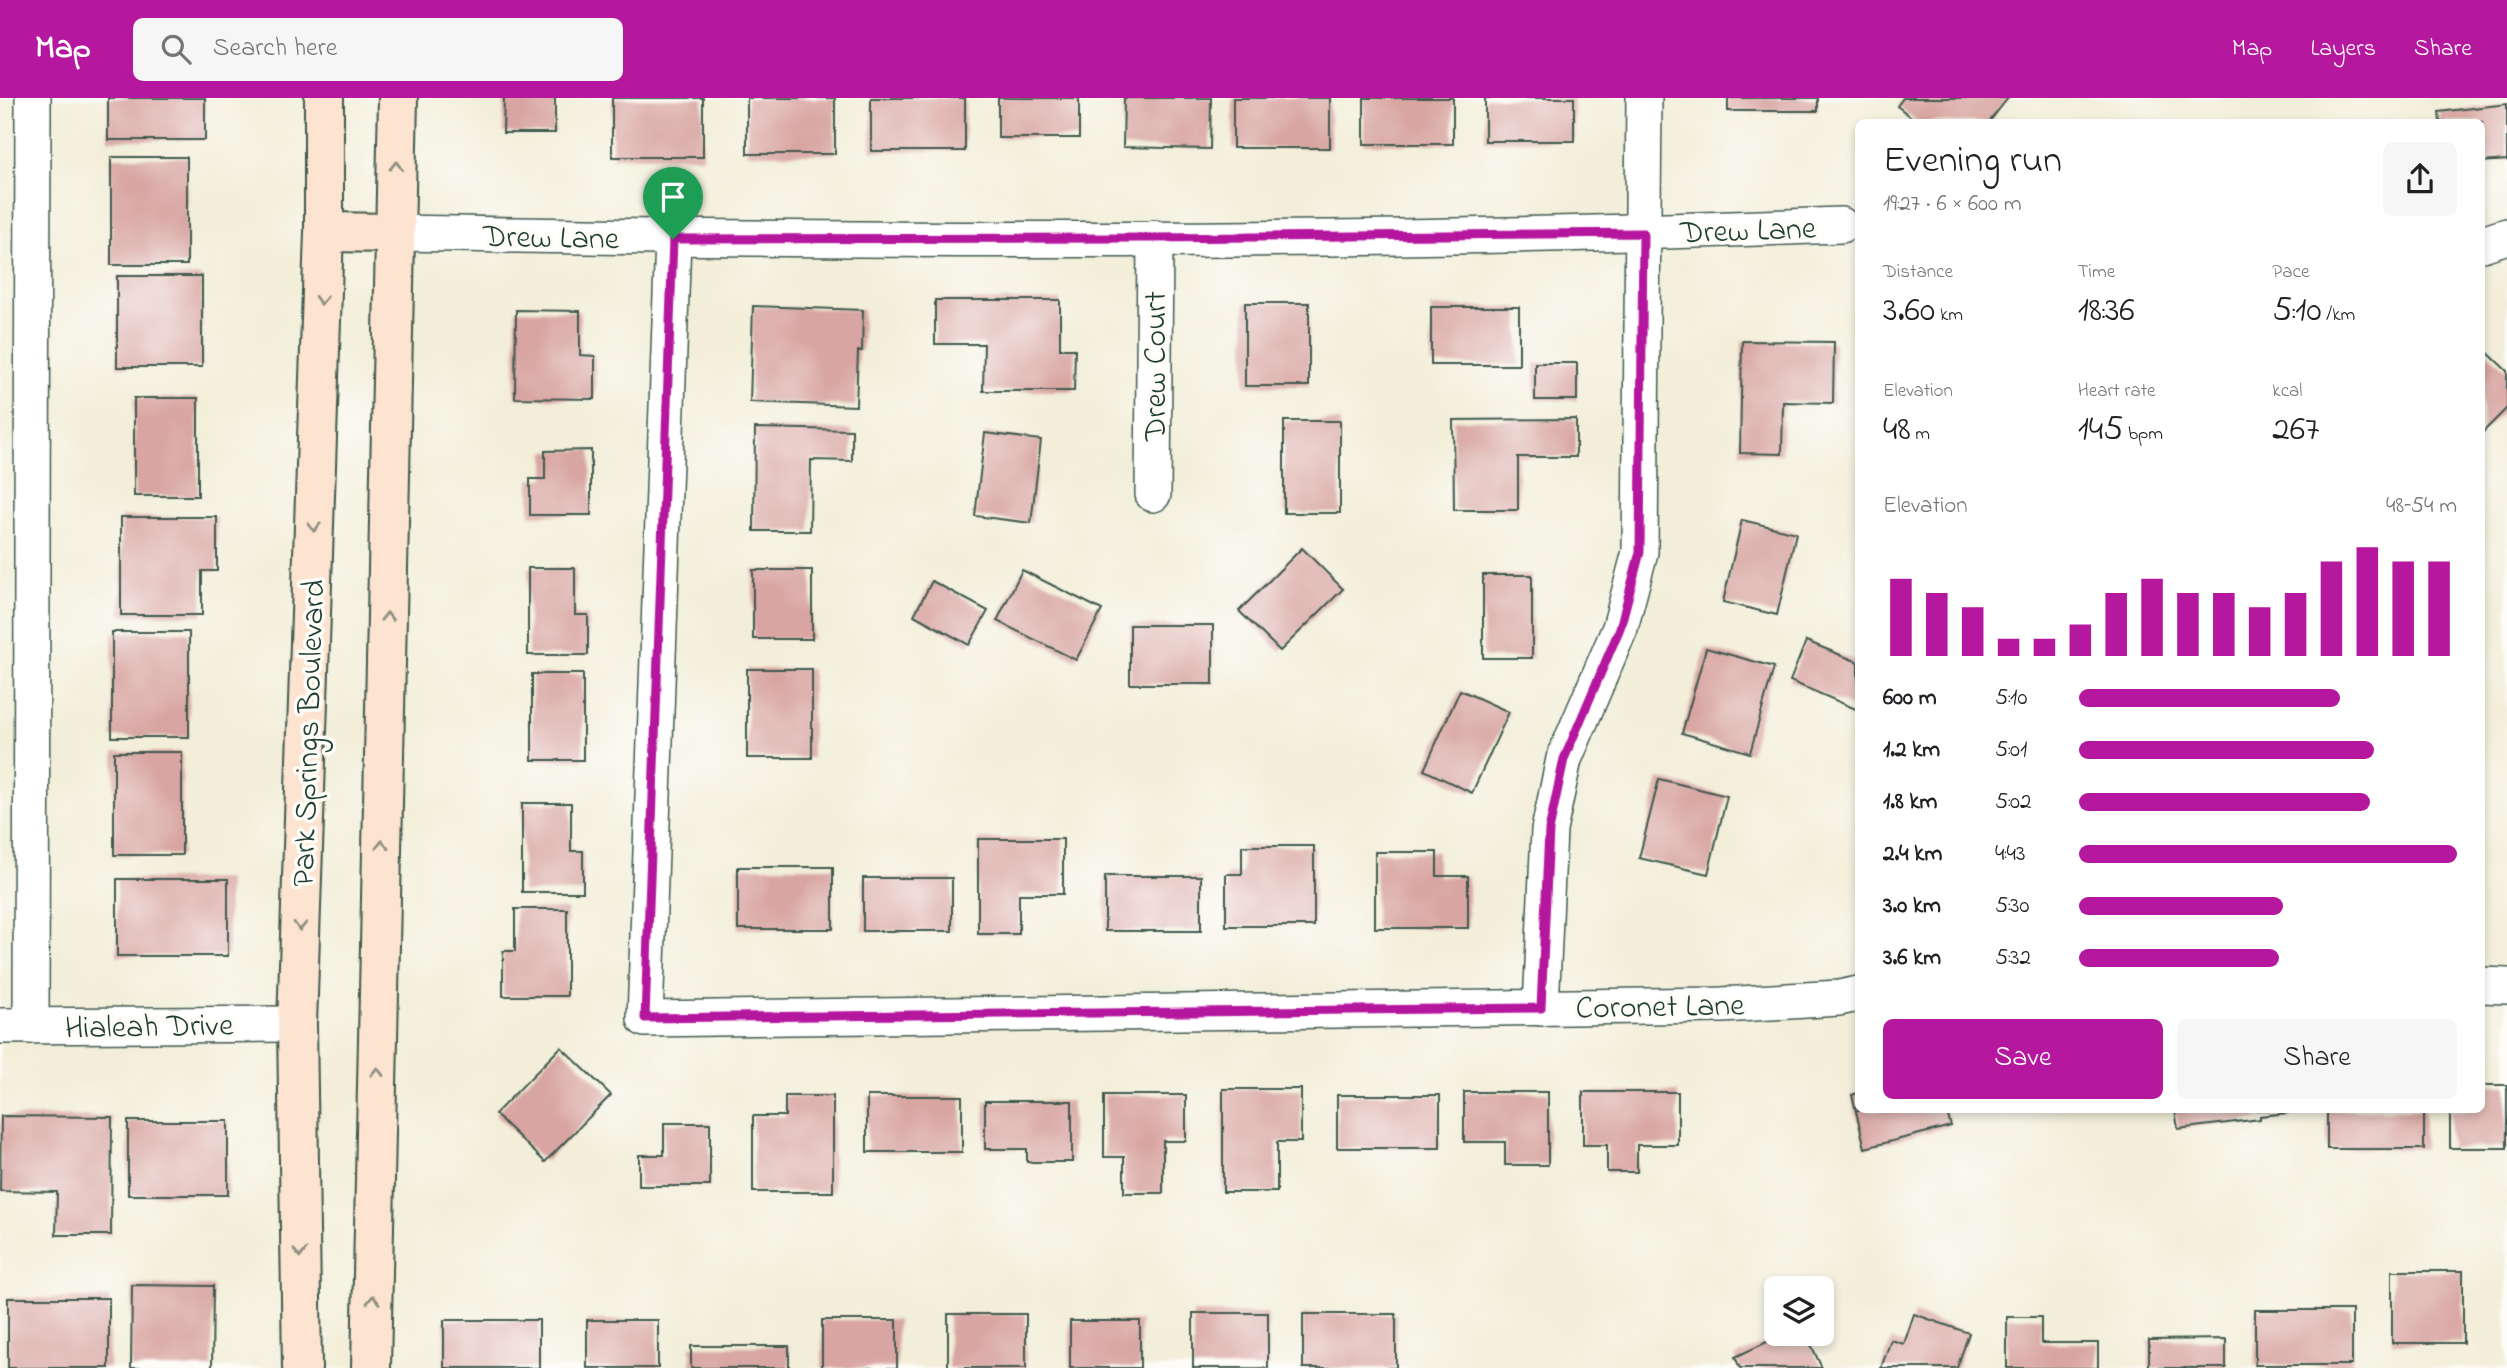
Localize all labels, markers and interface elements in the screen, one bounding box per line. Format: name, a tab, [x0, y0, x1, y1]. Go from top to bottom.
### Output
search box	[133, 18, 623, 81]
text: Map	[35, 25, 91, 73]
icon: search	[157, 30, 195, 68]
text: Search here	[213, 30, 337, 68]
text: Map	[2232, 32, 2272, 67]
text: Layers	[2310, 32, 2376, 67]
text: Share	[2414, 32, 2472, 67]
text: Evening run	[1883, 134, 2062, 190]
button: share	[2383, 142, 2457, 216]
one-way arrow	[389, 160, 404, 171]
pin	[643, 167, 703, 239]
icon: arrive	[654, 178, 692, 216]
text: 19:27 · 6 × 600 m	[1883, 188, 2022, 221]
street label: Drew Lane	[1678, 207, 1818, 258]
street label: Drew Lane	[482, 215, 620, 264]
text: Distance	[1883, 259, 1953, 286]
text: Time	[2078, 259, 2115, 286]
text: Pace	[2272, 259, 2309, 286]
text: 3.60	[1883, 286, 1935, 337]
text: 18:36	[2078, 286, 2135, 337]
text: 5:10	[2272, 286, 2322, 337]
street label: Drew Court	[1134, 291, 1181, 442]
one-way arrow	[314, 295, 329, 306]
text: km	[1935, 302, 1963, 329]
text: /km	[2322, 302, 2355, 329]
text: Elevation	[1883, 378, 1953, 405]
text: Heart rate	[2078, 378, 2156, 405]
text: kcal	[2272, 378, 2303, 405]
text: 48	[1883, 405, 1911, 456]
text: 145	[2078, 405, 2123, 456]
text: 267	[2272, 405, 2320, 456]
text: m	[1911, 421, 1930, 448]
text: bpm	[2123, 421, 2163, 448]
text: Elevation	[1883, 490, 1968, 523]
text: 48–54 m	[2386, 490, 2457, 523]
one-way arrow	[306, 522, 321, 533]
street label: Park Springs Boulevard	[282, 579, 339, 888]
one-way arrow	[379, 612, 394, 623]
text: 600 m	[1883, 682, 1937, 715]
text: 5:10	[1995, 682, 2027, 715]
text: 1.2 km	[1883, 734, 1940, 767]
text: 5:01	[1995, 734, 2027, 767]
text: 1.8 km	[1883, 786, 1937, 819]
text: 5:02	[1995, 786, 2031, 819]
text: 2.4 km	[1883, 838, 1942, 871]
text: 4:43	[1995, 838, 2025, 871]
one-way arrow	[374, 839, 390, 850]
text: 3.0 km	[1883, 890, 1941, 923]
text: 5:30	[1995, 890, 2030, 923]
one-way arrow	[293, 921, 308, 932]
text: 3.6 km	[1883, 942, 1941, 975]
text: 5:32	[1995, 942, 2031, 975]
street label: Coronet Lane	[1575, 984, 1746, 1033]
street label: Hialeah Drive	[64, 1004, 234, 1053]
button: Save	[1883, 1019, 2163, 1099]
button: Share	[2177, 1019, 2457, 1099]
one-way arrow	[370, 1067, 385, 1078]
one-way arrow	[293, 1248, 308, 1259]
map controls	[1764, 1276, 1834, 1346]
button: layers	[1764, 1276, 1834, 1346]
one-way arrow	[365, 1294, 380, 1305]

